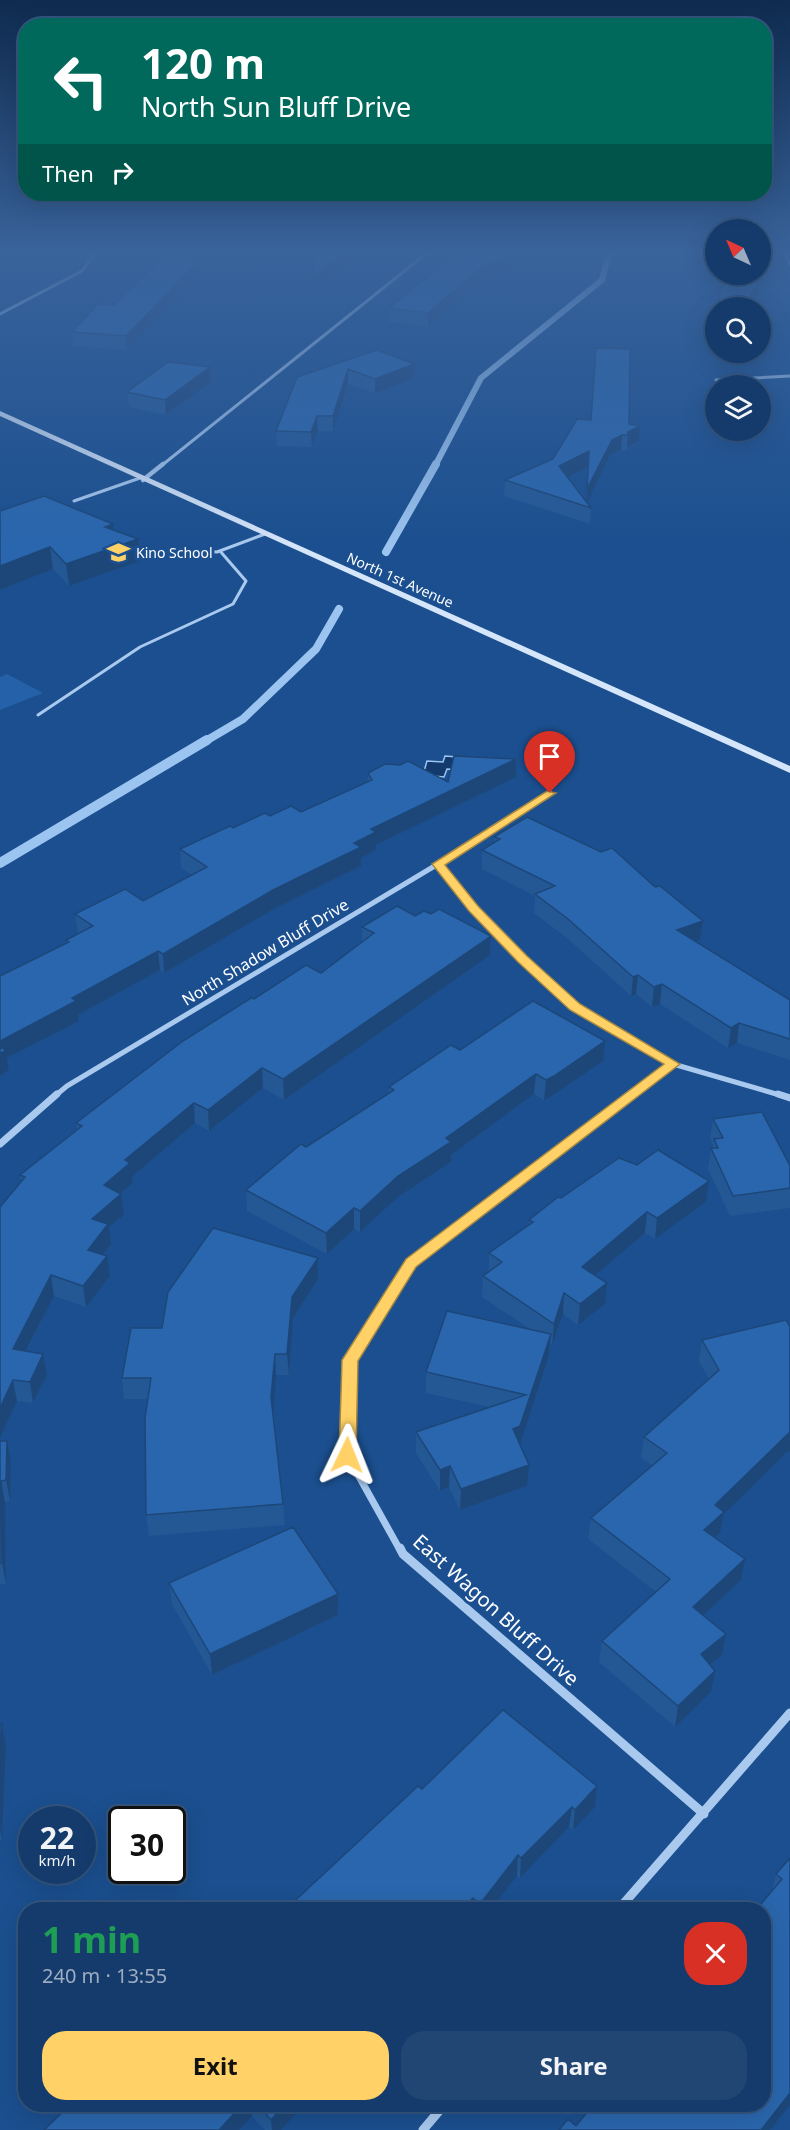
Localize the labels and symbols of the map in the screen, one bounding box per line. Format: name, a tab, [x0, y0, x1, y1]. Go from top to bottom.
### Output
north arrow	[705, 219, 771, 285]
school or university icon: Kino School	[105, 540, 131, 566]
place label: Kino School	[136, 543, 213, 562]
street label: North 1st Avenue	[344, 548, 457, 612]
pin	[524, 731, 575, 793]
street label: North Shadow Bluff Drive	[177, 893, 353, 1011]
position arrow	[315, 1423, 379, 1487]
street label: East Wagon Bluff Drive	[408, 1528, 585, 1691]
speed limit sign: 30	[108, 1806, 186, 1884]

